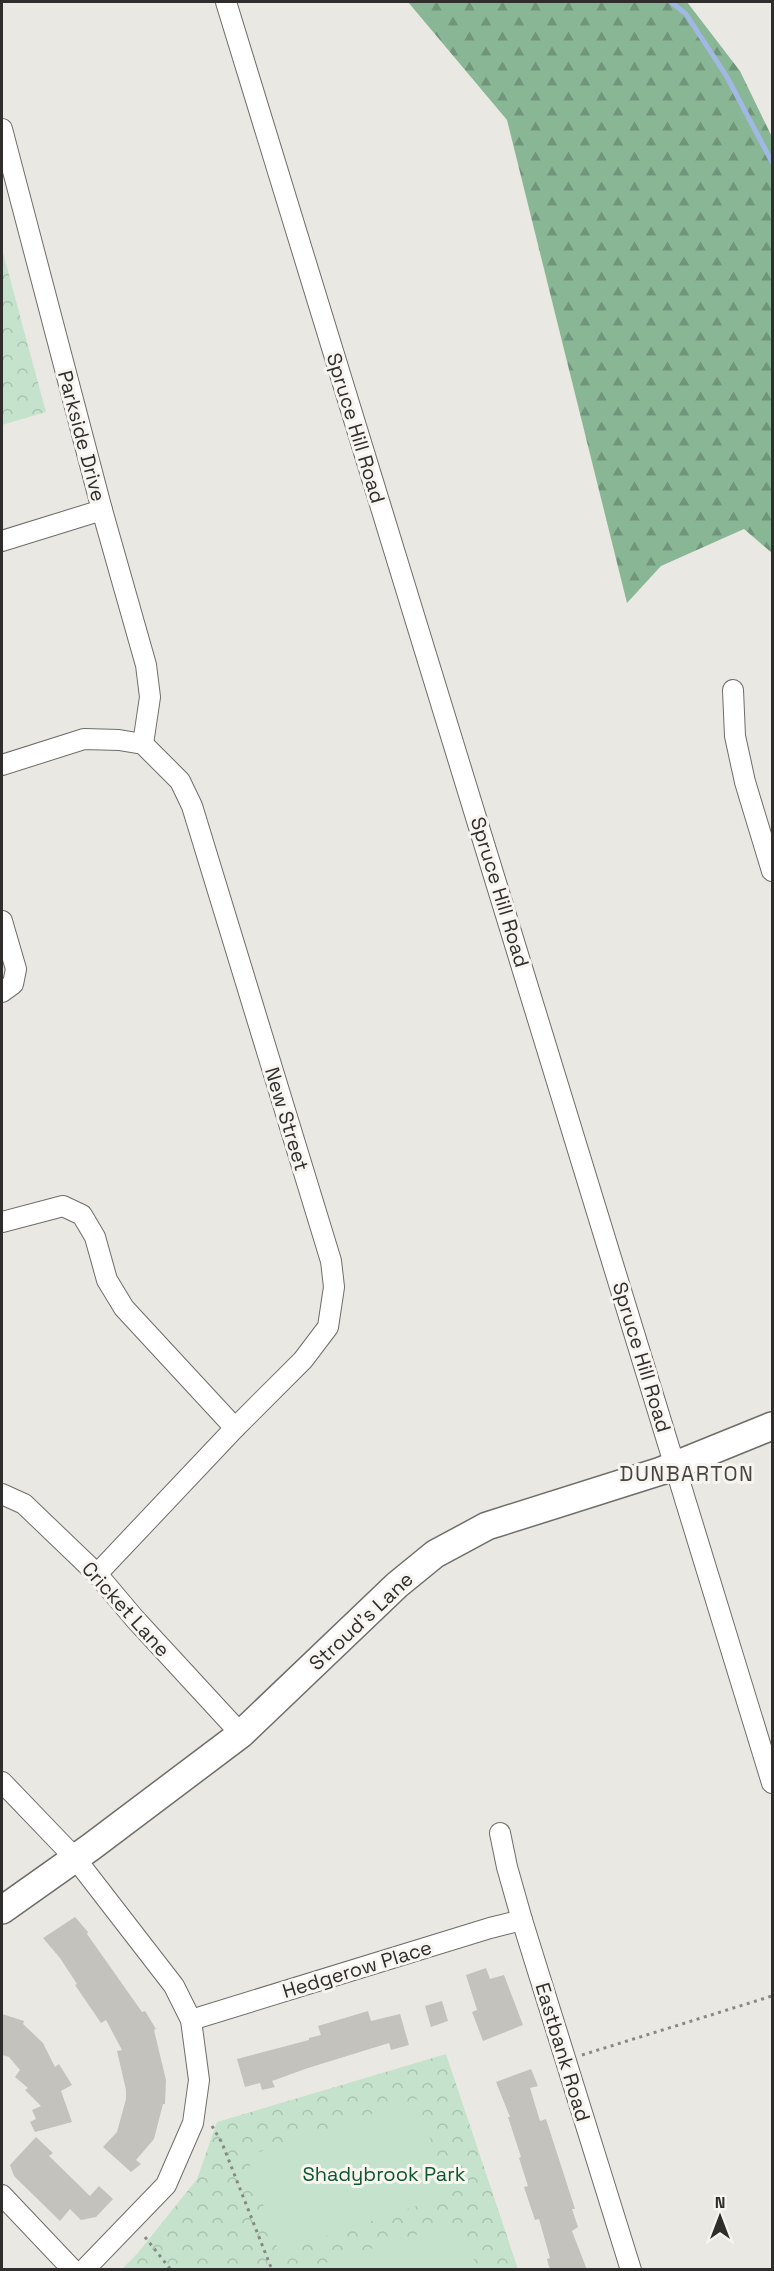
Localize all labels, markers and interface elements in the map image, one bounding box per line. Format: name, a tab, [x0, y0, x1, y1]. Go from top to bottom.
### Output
street label: Spruce Hill Road	[321, 350, 391, 506]
street label: Parkside Drive	[52, 368, 112, 504]
street label: Spruce Hill Road	[465, 814, 535, 970]
street label: New Street	[259, 1064, 315, 1174]
street label: Spruce Hill Road	[607, 1279, 677, 1435]
district label: DUNBARTON	[619, 1460, 755, 1487]
street label: Cricket Lane	[76, 1556, 176, 1662]
street label: Stroud's Lane	[303, 1566, 419, 1676]
street label: Hedgerow Place	[279, 1934, 435, 2004]
street label: Eastbank Road	[530, 1979, 596, 2125]
park label: Shadybrook Park	[302, 2161, 466, 2187]
north arrow	[690, 2187, 750, 2247]
text: N	[715, 2192, 725, 2213]

